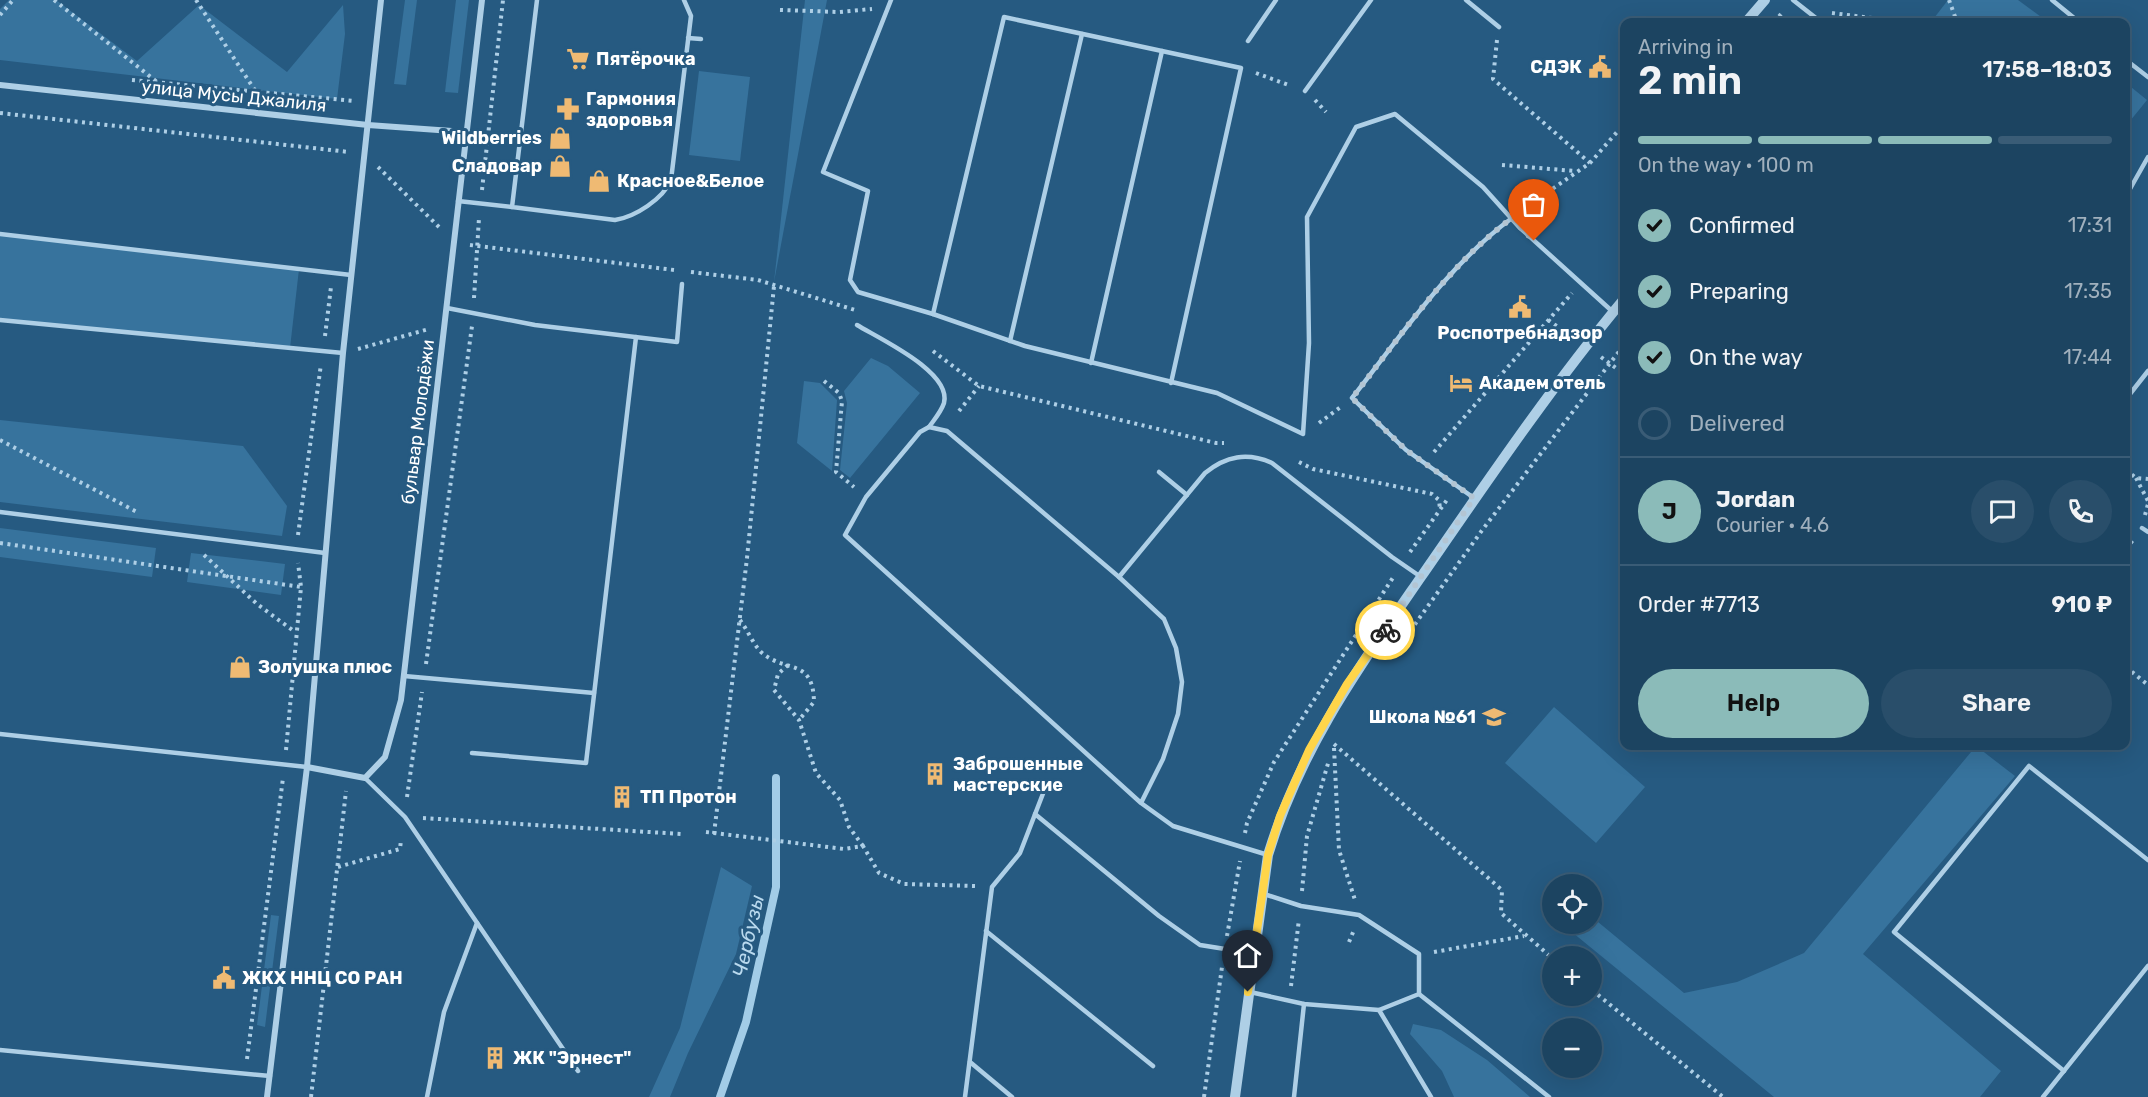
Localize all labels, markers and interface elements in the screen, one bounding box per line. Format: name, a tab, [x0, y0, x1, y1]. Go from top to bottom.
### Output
text: Arriving in	[1638, 35, 1733, 59]
supermarket icon: Пятёрочка	[565, 46, 591, 72]
place label: Пятёрочка	[596, 48, 696, 70]
public building icon: СДЭК	[1587, 54, 1613, 80]
place label: СДЭК	[1530, 56, 1582, 78]
text: 17:58–18:03	[1982, 56, 2112, 83]
text: 2 min	[1638, 58, 1742, 104]
street label: улица Мусы Джалиля	[140, 75, 328, 117]
place label: Гармония здоровья	[586, 88, 676, 131]
pharmacy icon: Гармония здоровья	[555, 96, 581, 122]
shop icon: Wildberries	[547, 125, 573, 151]
place label: Wildberries	[441, 127, 542, 149]
shop icon: Сладовар	[547, 153, 573, 179]
text: On the way · 100 m	[1638, 153, 1814, 177]
place label: Сладовар	[452, 155, 542, 177]
shop icon: Красное&Белое	[586, 168, 612, 194]
place label: Красное&Белое	[617, 170, 764, 192]
pin	[1508, 179, 1559, 241]
icon: bag	[1517, 188, 1550, 221]
icon: check	[1638, 209, 1671, 242]
text: Confirmed	[1689, 212, 1795, 239]
text: 17:31	[2068, 213, 2112, 237]
icon: check	[1638, 275, 1671, 308]
text: Preparing	[1689, 278, 1789, 305]
text: 17:35	[2064, 279, 2112, 303]
public building icon: Роспотребнадзор	[1507, 294, 1533, 320]
place label: Роспотребнадзор	[1437, 322, 1603, 344]
street label: бульвар Молодёжи	[397, 338, 439, 506]
icon: check	[1638, 341, 1671, 374]
text: On the way	[1689, 344, 1803, 371]
text: 17:44	[2063, 345, 2112, 369]
hotel icon: Академ отель	[1448, 370, 1474, 396]
place label: Академ отель	[1479, 372, 1606, 394]
text: Delivered	[1689, 410, 1785, 437]
button: chat	[1971, 480, 2034, 543]
button: phone	[2049, 480, 2112, 543]
text: Jordan	[1716, 486, 1795, 513]
text: J	[1662, 498, 1677, 525]
text: Courier · 4.6	[1716, 513, 1829, 537]
text: Order #7713	[1638, 591, 1760, 618]
text: 910 ₽	[2051, 591, 2112, 618]
courier	[1355, 600, 1415, 660]
icon: bike	[1369, 614, 1402, 647]
shop icon: Золушка плюс	[227, 654, 253, 680]
place label: Золушка плюс	[258, 656, 392, 678]
button: Help	[1638, 669, 1869, 738]
button: Share	[1881, 669, 2112, 738]
school or university icon: Школа №61	[1481, 704, 1507, 730]
place label: Школа №61	[1369, 706, 1476, 728]
place label: Заброшенные мастерские	[953, 753, 1084, 796]
building icon: Заброшенные мастерские	[922, 761, 948, 787]
building icon: ТП Протон	[609, 784, 635, 810]
place label: ТП Протон	[640, 786, 737, 808]
map controls	[1542, 874, 1602, 1078]
button: locate	[1542, 874, 1602, 934]
water label: Чербузы	[727, 892, 769, 980]
pin	[1222, 930, 1273, 992]
icon: home	[1231, 939, 1264, 972]
button: +	[1542, 946, 1602, 1006]
public building icon: ЖКХ ННЦ СО РАН	[211, 965, 237, 991]
place label: ЖКХ ННЦ СО РАН	[242, 967, 403, 989]
button: −	[1542, 1018, 1602, 1078]
building icon: ЖК "Эрнест"	[482, 1045, 508, 1071]
place label: ЖК "Эрнест"	[513, 1047, 631, 1069]

